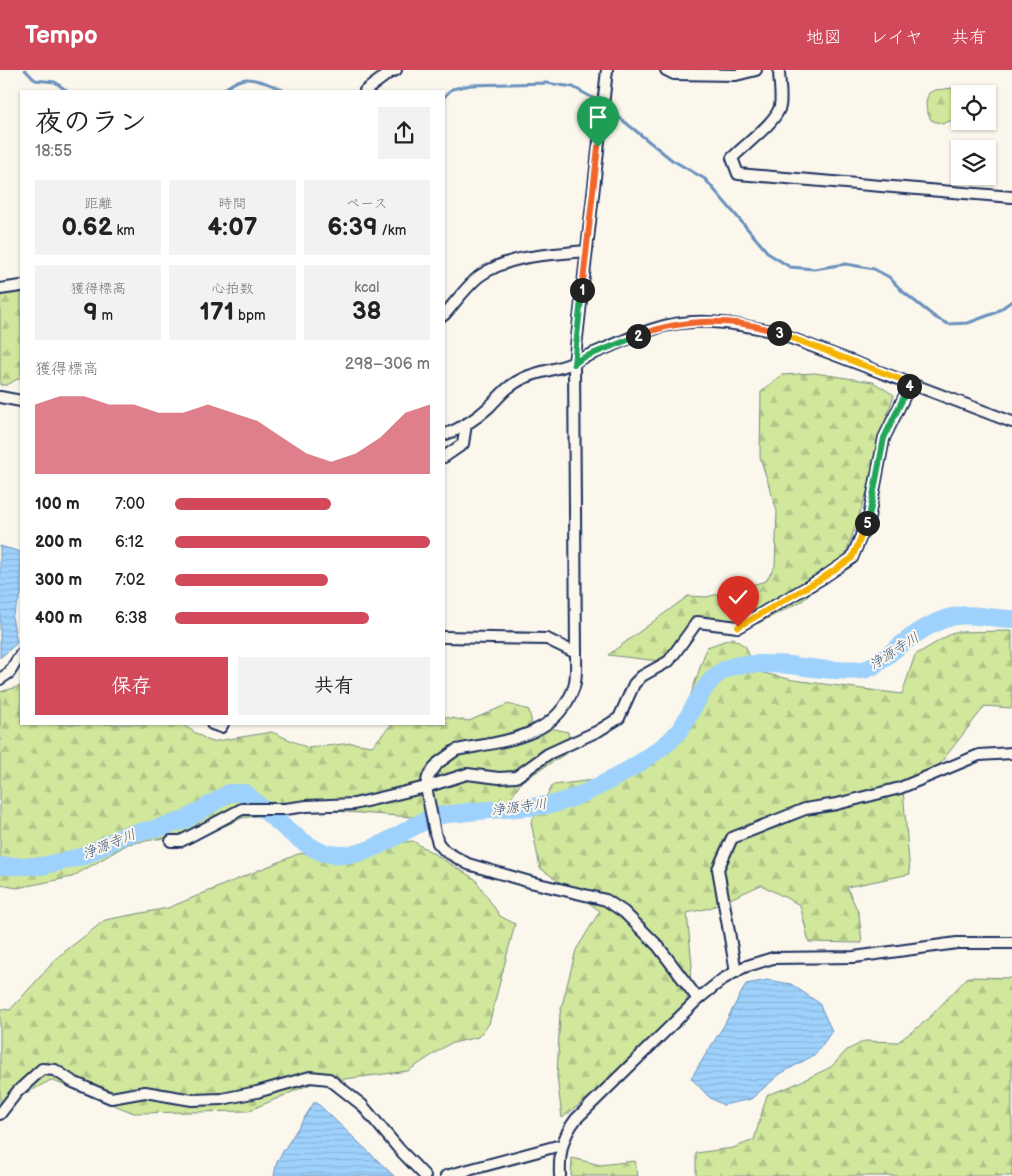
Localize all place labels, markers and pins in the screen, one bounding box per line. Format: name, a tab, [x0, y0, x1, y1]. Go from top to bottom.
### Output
pin	[577, 96, 619, 147]
pin: 1	[570, 278, 594, 302]
pin: 3	[766, 320, 792, 346]
pin: 2	[626, 324, 650, 348]
pin: 4	[896, 374, 922, 398]
pin: 5	[854, 510, 880, 536]
pin	[717, 576, 759, 627]

